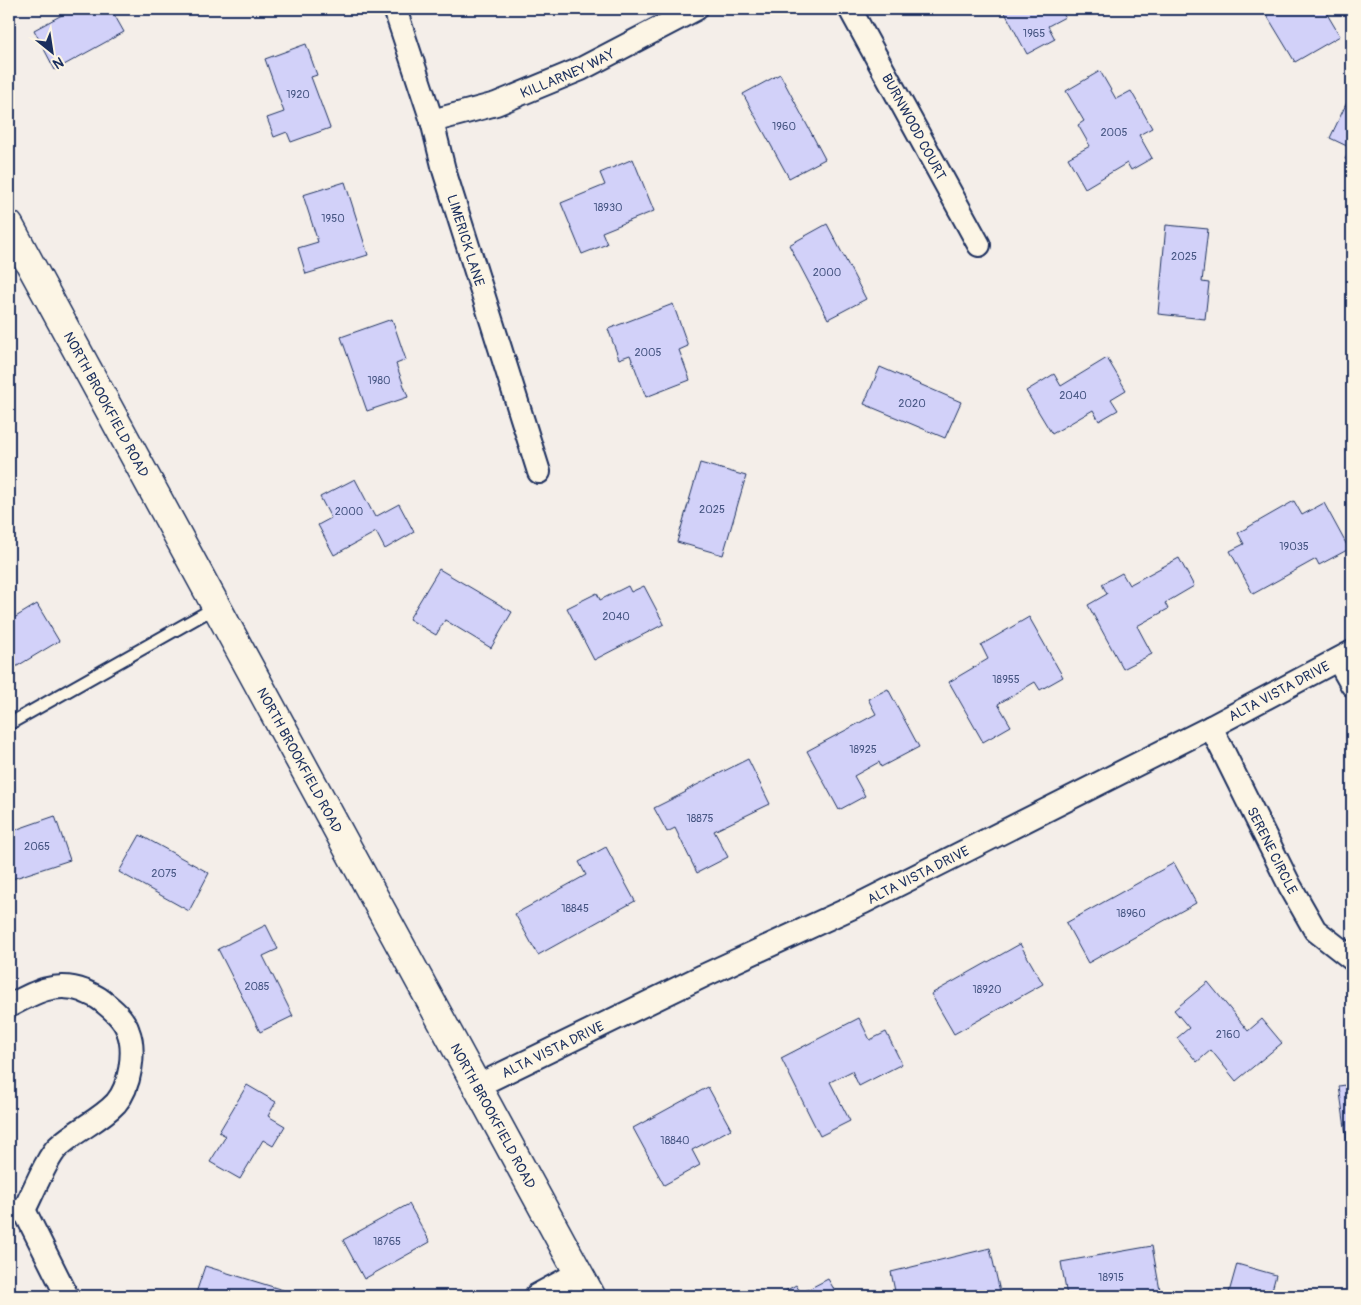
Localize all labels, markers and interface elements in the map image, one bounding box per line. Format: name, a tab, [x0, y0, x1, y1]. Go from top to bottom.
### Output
house number: 1965	[1023, 27, 1045, 40]
north arrow	[28, 28, 78, 78]
street label: KILLARNEY WAY	[518, 45, 618, 102]
text: N	[50, 53, 67, 73]
street label: BURNWOOD COURT	[878, 71, 950, 183]
house number: 1920	[286, 88, 310, 101]
house number: 1960	[772, 120, 796, 133]
house number: 2005	[1100, 126, 1128, 139]
street label: LIMERICK LANE	[443, 192, 488, 288]
house number: 18930	[593, 201, 623, 214]
house number: 1950	[321, 212, 345, 225]
house number: 2025	[1171, 250, 1197, 263]
house number: 2000	[813, 266, 841, 279]
street label: NORTH BROOKFIELD ROAD	[60, 329, 152, 480]
house number: 2005	[634, 346, 662, 359]
house number: 1980	[367, 374, 391, 387]
house number: 2040	[1059, 389, 1087, 402]
house number: 2020	[898, 397, 926, 410]
house number: 2025	[699, 503, 725, 516]
house number: 2000	[335, 505, 363, 518]
house number: 19035	[1279, 540, 1309, 553]
house number: 2040	[602, 610, 630, 623]
street label: ALTA VISTA DRIVE	[1226, 658, 1332, 725]
house number: 18955	[992, 673, 1020, 686]
street label: NORTH BROOKFIELD ROAD	[253, 685, 346, 836]
house number: 18925	[849, 743, 877, 756]
street label: SERENE CIRCLE	[1243, 804, 1301, 898]
house number: 18875	[686, 812, 714, 825]
house number: 2065	[24, 840, 50, 853]
street label: ALTA VISTA DRIVE	[864, 842, 972, 908]
house number: 2075	[151, 867, 177, 880]
house number: 18845	[561, 902, 589, 915]
house number: 18960	[1116, 907, 1146, 920]
house number: 2085	[244, 980, 270, 993]
house number: 18920	[972, 983, 1002, 996]
street label: ALTA VISTA DRIVE	[499, 1018, 607, 1082]
house number: 2160	[1216, 1028, 1240, 1041]
street label: NORTH BROOKFIELD ROAD	[446, 1041, 539, 1192]
house number: 18840	[660, 1134, 690, 1147]
house number: 18765	[373, 1235, 401, 1248]
house number: 18915	[1098, 1271, 1124, 1284]

